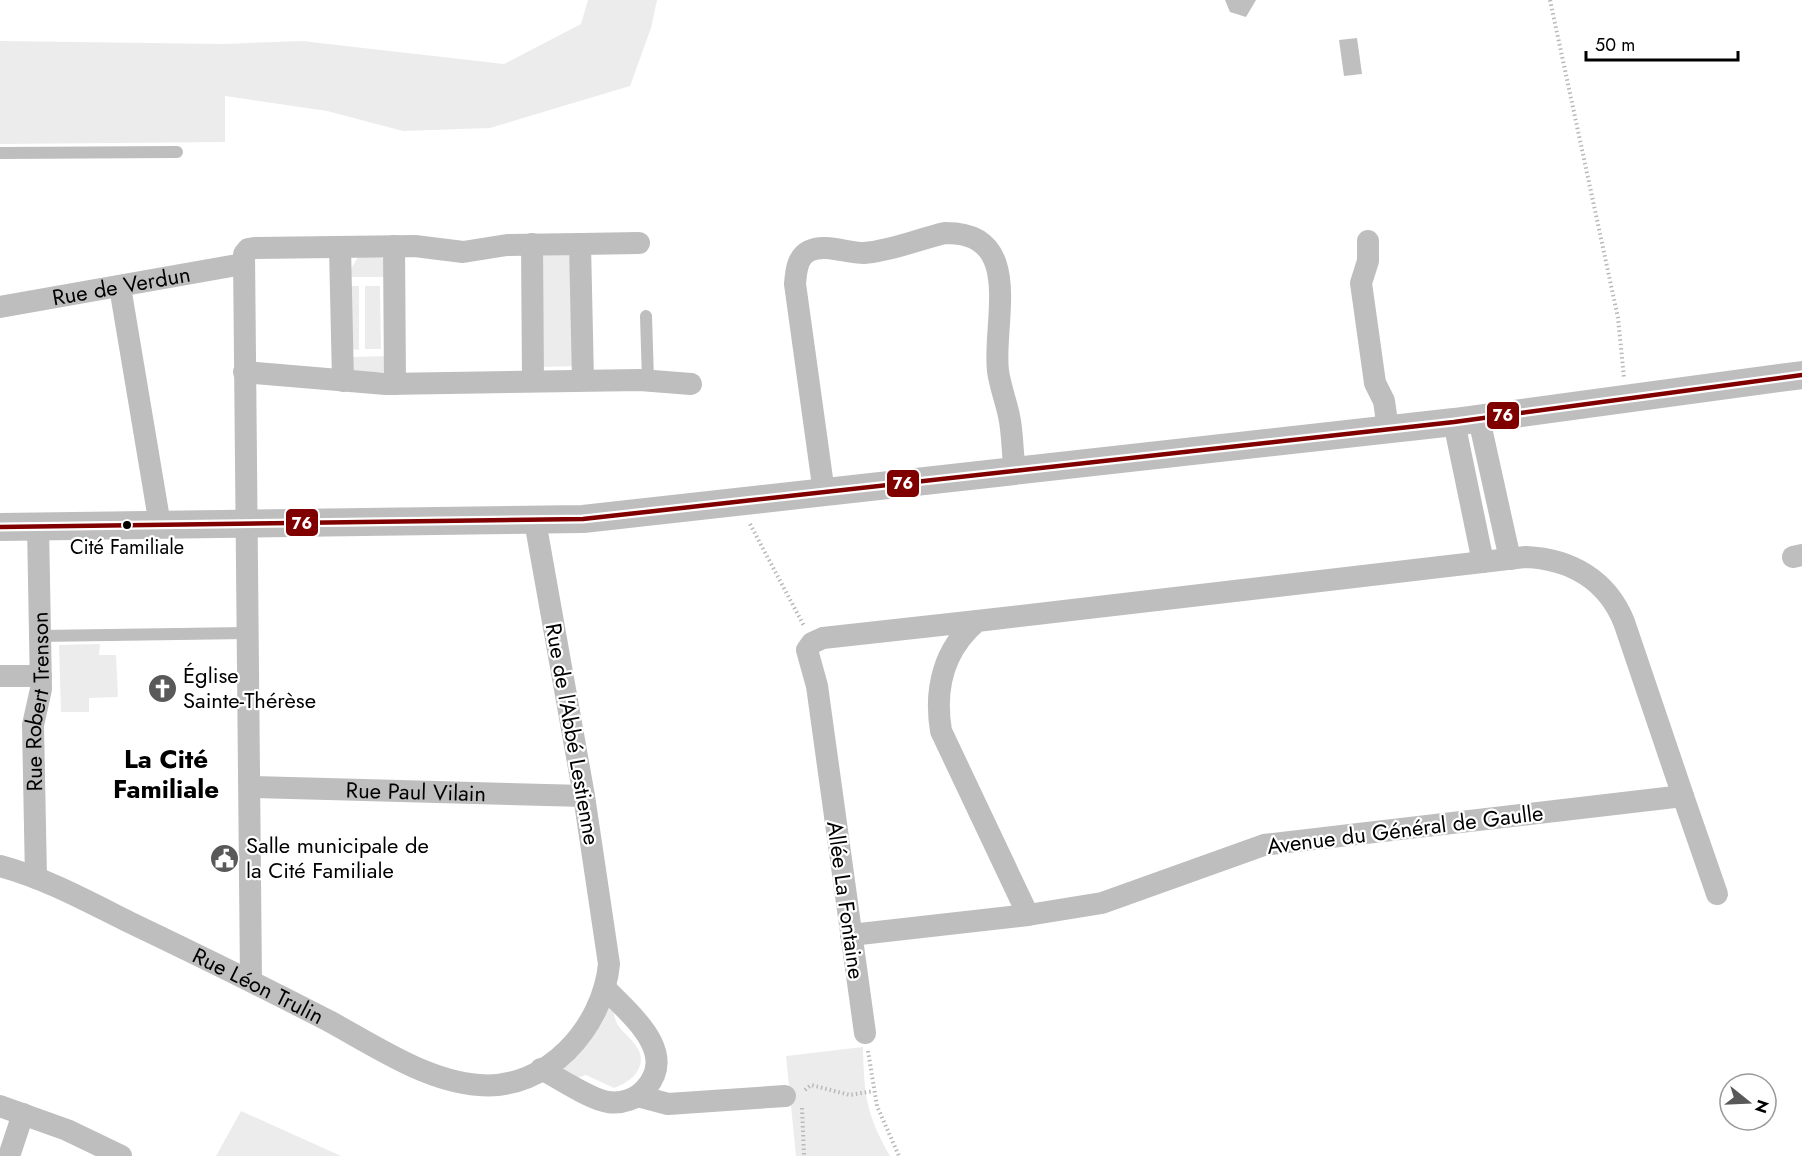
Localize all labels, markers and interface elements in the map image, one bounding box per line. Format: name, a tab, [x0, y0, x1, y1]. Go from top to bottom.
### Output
scale bar	[1586, 24, 1738, 62]
text: 50 m	[1595, 32, 1635, 58]
street label: Rue de Verdun	[50, 258, 193, 313]
line badge: 76	[1486, 401, 1520, 430]
text: 76	[1493, 404, 1513, 427]
line badge: 76	[886, 469, 920, 498]
text: 76	[893, 472, 913, 495]
line badge: 76	[285, 508, 319, 537]
text: 76	[292, 512, 312, 535]
marker: Cité Familiale	[121, 519, 133, 531]
place label: Cité Familiale	[70, 533, 184, 562]
street label: Rue Robert Trenson	[17, 611, 57, 792]
street label: Rue de l'Abbé Lestienne	[538, 621, 608, 847]
place label: Église Sainte-Thérèse	[183, 659, 316, 716]
church icon: Église Sainte-Thérèse	[146, 672, 178, 704]
district label: La Cité Familiale	[113, 740, 219, 808]
street label: Rue Paul Vilain	[345, 774, 486, 809]
street label: Avenue du Général de Gaulle	[1265, 796, 1545, 862]
street label: Allée La Fontaine	[819, 819, 873, 981]
place label: Salle municipale de la Cité Familiale	[246, 829, 429, 886]
public building icon: Salle municipale de la Cité Familiale	[209, 842, 241, 874]
street label: Rue Léon Trulin	[187, 939, 330, 1032]
north arrow	[1718, 1072, 1778, 1132]
text: N	[1749, 1097, 1775, 1116]

